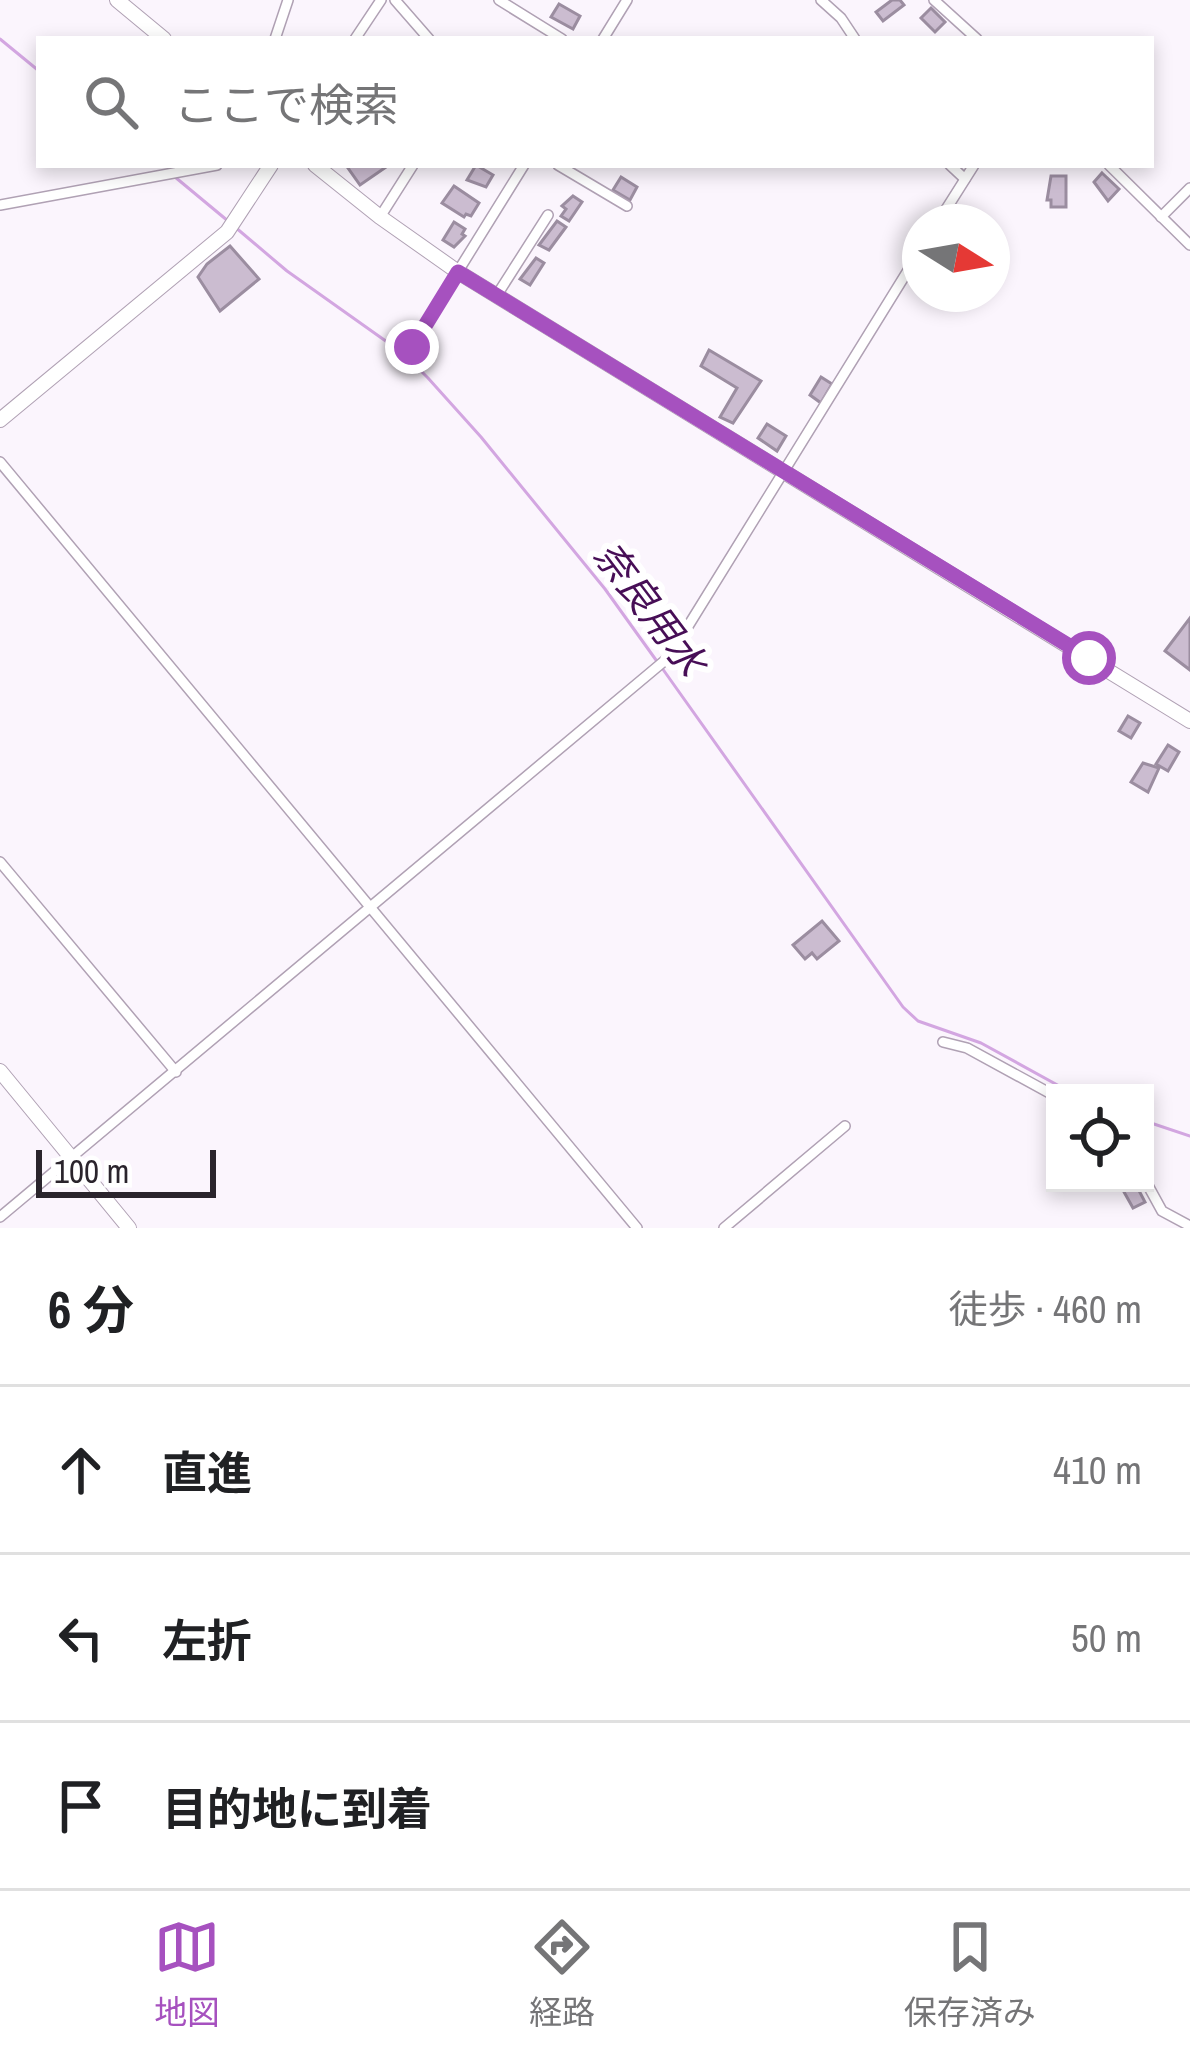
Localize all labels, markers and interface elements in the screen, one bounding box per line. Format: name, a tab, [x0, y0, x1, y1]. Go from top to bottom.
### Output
search box	[36, 36, 1154, 168]
icon: search	[78, 69, 144, 135]
text: ここで検索	[174, 74, 399, 135]
north arrow	[902, 204, 1010, 312]
route end	[385, 320, 439, 374]
water label: 奈良用水	[582, 530, 720, 689]
route start	[1062, 631, 1116, 685]
map controls	[1046, 1084, 1154, 1192]
button: locate	[1046, 1084, 1154, 1192]
scale bar	[36, 1144, 216, 1197]
text: 100 m	[54, 1149, 129, 1193]
text: 6 分	[48, 1275, 134, 1344]
text: 徒歩 · 460 m	[948, 1283, 1142, 1335]
icon: ahead	[48, 1437, 114, 1503]
text: 直進	[162, 1442, 252, 1503]
text: 410 m	[1053, 1444, 1142, 1496]
icon: left	[48, 1605, 114, 1671]
text: 左折	[162, 1610, 252, 1671]
text: 50 m	[1071, 1612, 1142, 1664]
icon: arrive	[48, 1773, 114, 1839]
text: 目的地に到着	[162, 1778, 432, 1839]
tab: 地図	[154, 1914, 220, 2034]
tab: 経路	[529, 1914, 595, 2034]
tab: 保存済み	[904, 1914, 1036, 2034]

